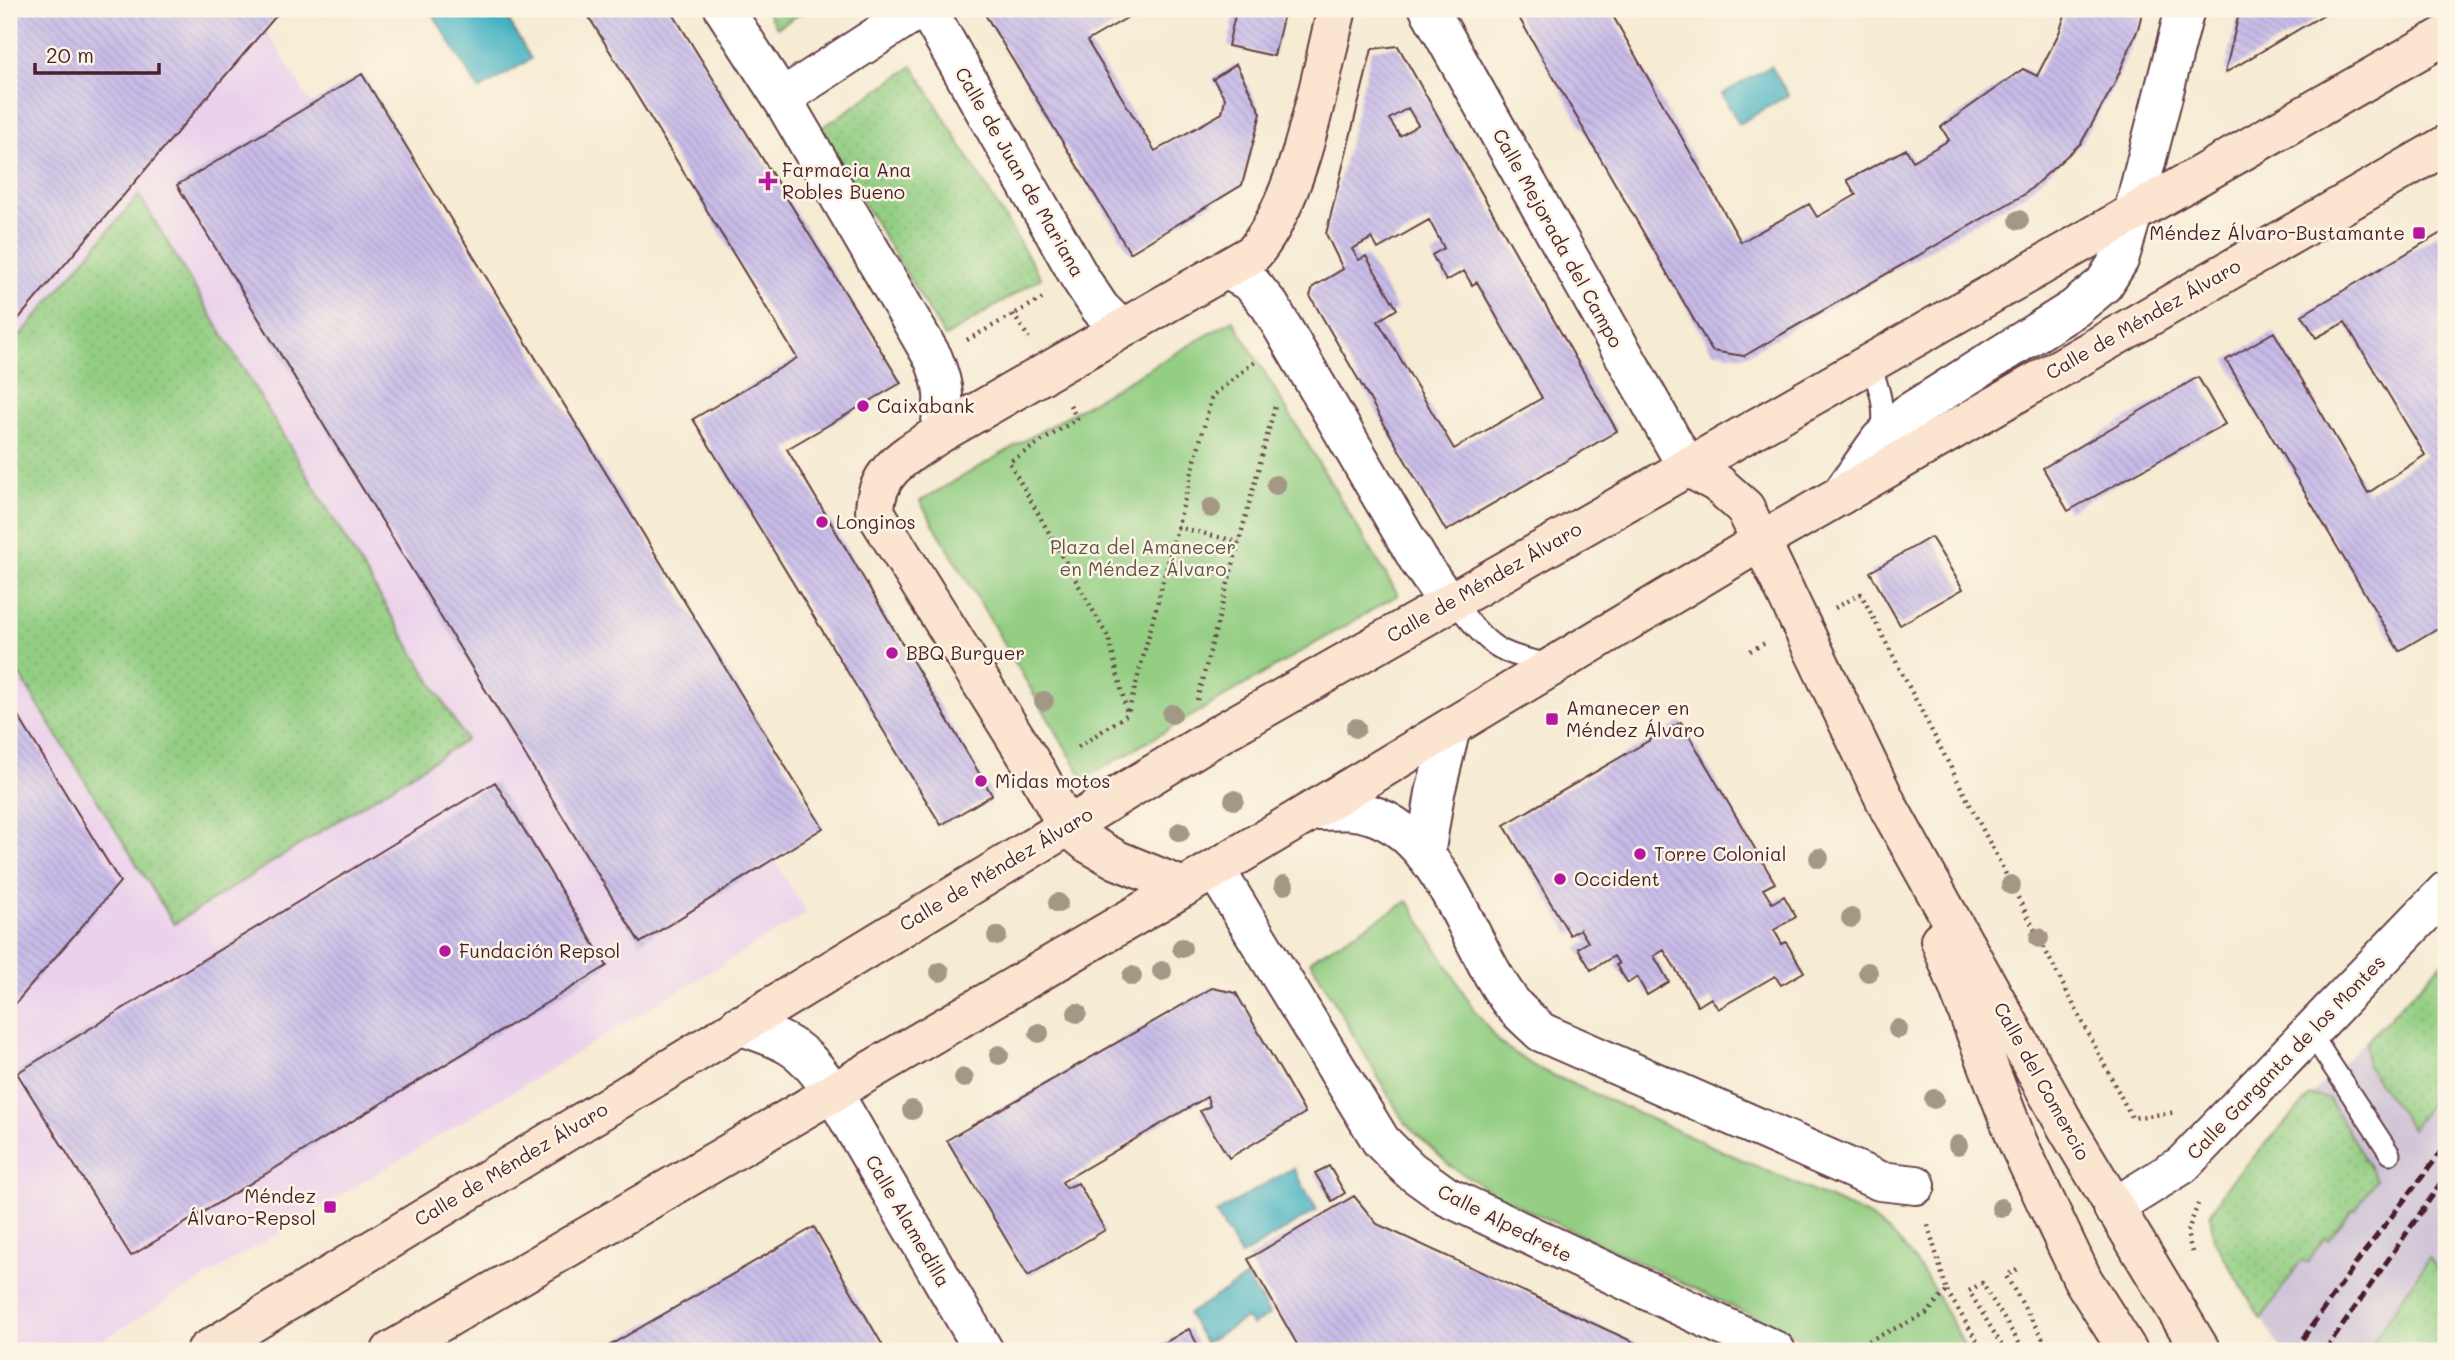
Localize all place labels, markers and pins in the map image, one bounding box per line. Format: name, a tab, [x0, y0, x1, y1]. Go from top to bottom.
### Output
place label: Farmacia Ana Robles Bueno	[782, 157, 911, 204]
marker: Farmacia Ana Robles Bueno	[760, 173, 776, 189]
place label: Méndez Álvaro-Bustamante	[2149, 220, 2405, 245]
marker: Méndez Álvaro-Bustamante	[2411, 225, 2427, 241]
place label: Caixabank	[877, 393, 974, 418]
marker: Caixabank	[855, 398, 871, 414]
place label: Longinos	[836, 509, 916, 534]
marker: Longinos	[814, 514, 830, 530]
place label: BBQ Burguer	[906, 640, 1025, 665]
marker: BBQ Burguer	[884, 645, 900, 661]
place label: Amanecer en Méndez Álvaro	[1566, 695, 1705, 742]
marker: Amanecer en Méndez Álvaro	[1544, 711, 1560, 727]
place label: Midas motos	[995, 768, 1110, 793]
marker: Midas motos	[973, 773, 989, 789]
place label: Torre Colonial	[1654, 841, 1787, 866]
marker: Torre Colonial	[1632, 846, 1648, 862]
place label: Occident	[1574, 866, 1660, 891]
marker: Occident	[1552, 871, 1568, 887]
place label: Fundación Repsol	[459, 938, 620, 963]
marker: Fundación Repsol	[437, 943, 453, 959]
place label: Méndez Álvaro-Repsol	[186, 1183, 316, 1230]
marker: Méndez Álvaro-Repsol	[322, 1199, 338, 1215]

